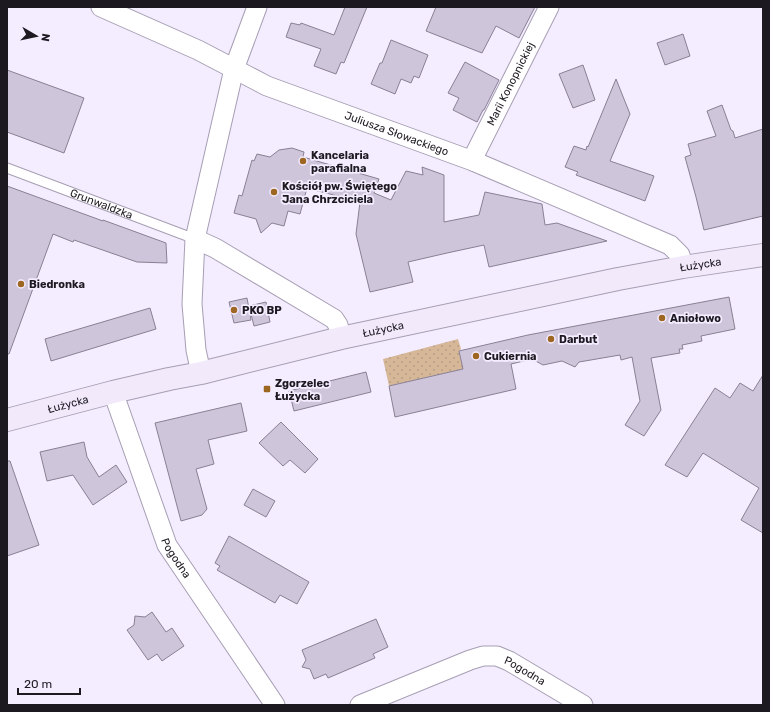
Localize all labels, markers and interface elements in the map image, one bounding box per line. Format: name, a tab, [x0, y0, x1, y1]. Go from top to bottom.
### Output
north arrow	[16, 16, 56, 56]
text: N	[38, 33, 52, 42]
street label: Marii Konopnickiej	[484, 40, 537, 128]
street label: Juliusza Słowackiego	[343, 109, 450, 159]
place label: Kancelaria parafialna	[311, 149, 369, 175]
marker: Kancelaria parafialna	[298, 156, 308, 166]
place label: Kościół pw. Świętego Jana Chrzciciela	[282, 180, 397, 206]
street label: Grunwaldzka	[68, 186, 135, 222]
marker: Kościół pw. Świętego Jana Chrzciciela	[269, 187, 279, 197]
street label: Łużycka	[679, 255, 722, 274]
place label: Biedronka	[29, 278, 85, 291]
marker: Biedronka	[16, 279, 26, 289]
place label: PKO BP	[242, 304, 282, 317]
marker: PKO BP	[229, 305, 239, 315]
place label: Aniołowo	[670, 312, 721, 325]
marker: Aniołowo	[657, 313, 667, 323]
street label: Łużycka	[361, 319, 405, 340]
place label: Darbut	[559, 333, 598, 346]
marker: Darbut	[546, 334, 556, 344]
place label: Cukiernia	[484, 350, 537, 363]
marker: Cukiernia	[471, 351, 481, 361]
place label: Zgorzelec Łużycka	[275, 377, 330, 403]
marker: Zgorzelec Łużycka	[262, 384, 272, 394]
street label: Łużycka	[46, 393, 90, 416]
street label: Pogodna	[158, 536, 194, 581]
street label: Pogodna	[502, 654, 548, 688]
scale bar	[18, 670, 80, 696]
text: 20 m	[24, 677, 52, 691]

